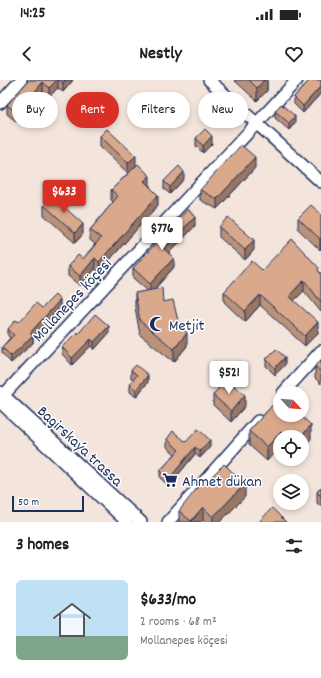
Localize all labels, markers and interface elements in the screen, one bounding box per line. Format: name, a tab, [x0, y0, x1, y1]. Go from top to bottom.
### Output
text: 14:25	[20, 3, 46, 25]
text: Nestly	[139, 42, 182, 67]
icon: back	[16, 43, 38, 65]
icon: heart	[283, 43, 305, 65]
chip: Buy	[12, 92, 58, 128]
chip: Rent	[66, 92, 119, 128]
chip: Filters	[127, 92, 190, 128]
chip: New	[198, 92, 248, 128]
pin: $633	[40, 180, 88, 214]
text: $633	[52, 183, 76, 202]
pin: $776	[138, 217, 186, 251]
text: $776	[151, 220, 173, 239]
street label: Mollanepes köçesi	[28, 253, 118, 348]
mosque icon: Metjit	[148, 315, 166, 333]
place label: Metjit	[169, 315, 204, 338]
pin: $521	[205, 361, 253, 395]
text: $521	[218, 364, 240, 383]
north arrow	[273, 386, 309, 422]
map controls	[273, 386, 309, 510]
street label: Bagirskaýa trassa	[31, 401, 128, 493]
button: locate	[273, 430, 309, 466]
supermarket icon: Ahmet dükan	[161, 471, 179, 489]
place label: Ahmet dükan	[182, 471, 262, 494]
button: layers	[273, 474, 309, 510]
scale bar	[12, 494, 84, 513]
text: 50 m	[18, 495, 39, 511]
text: 3 homes	[16, 534, 69, 558]
icon: filters	[283, 535, 305, 557]
text: $633/mo	[140, 589, 196, 613]
icon: home	[48, 596, 96, 644]
text: 2 rooms · 68 m²	[140, 613, 217, 632]
text: Mollanepes köçesi	[140, 632, 228, 651]

